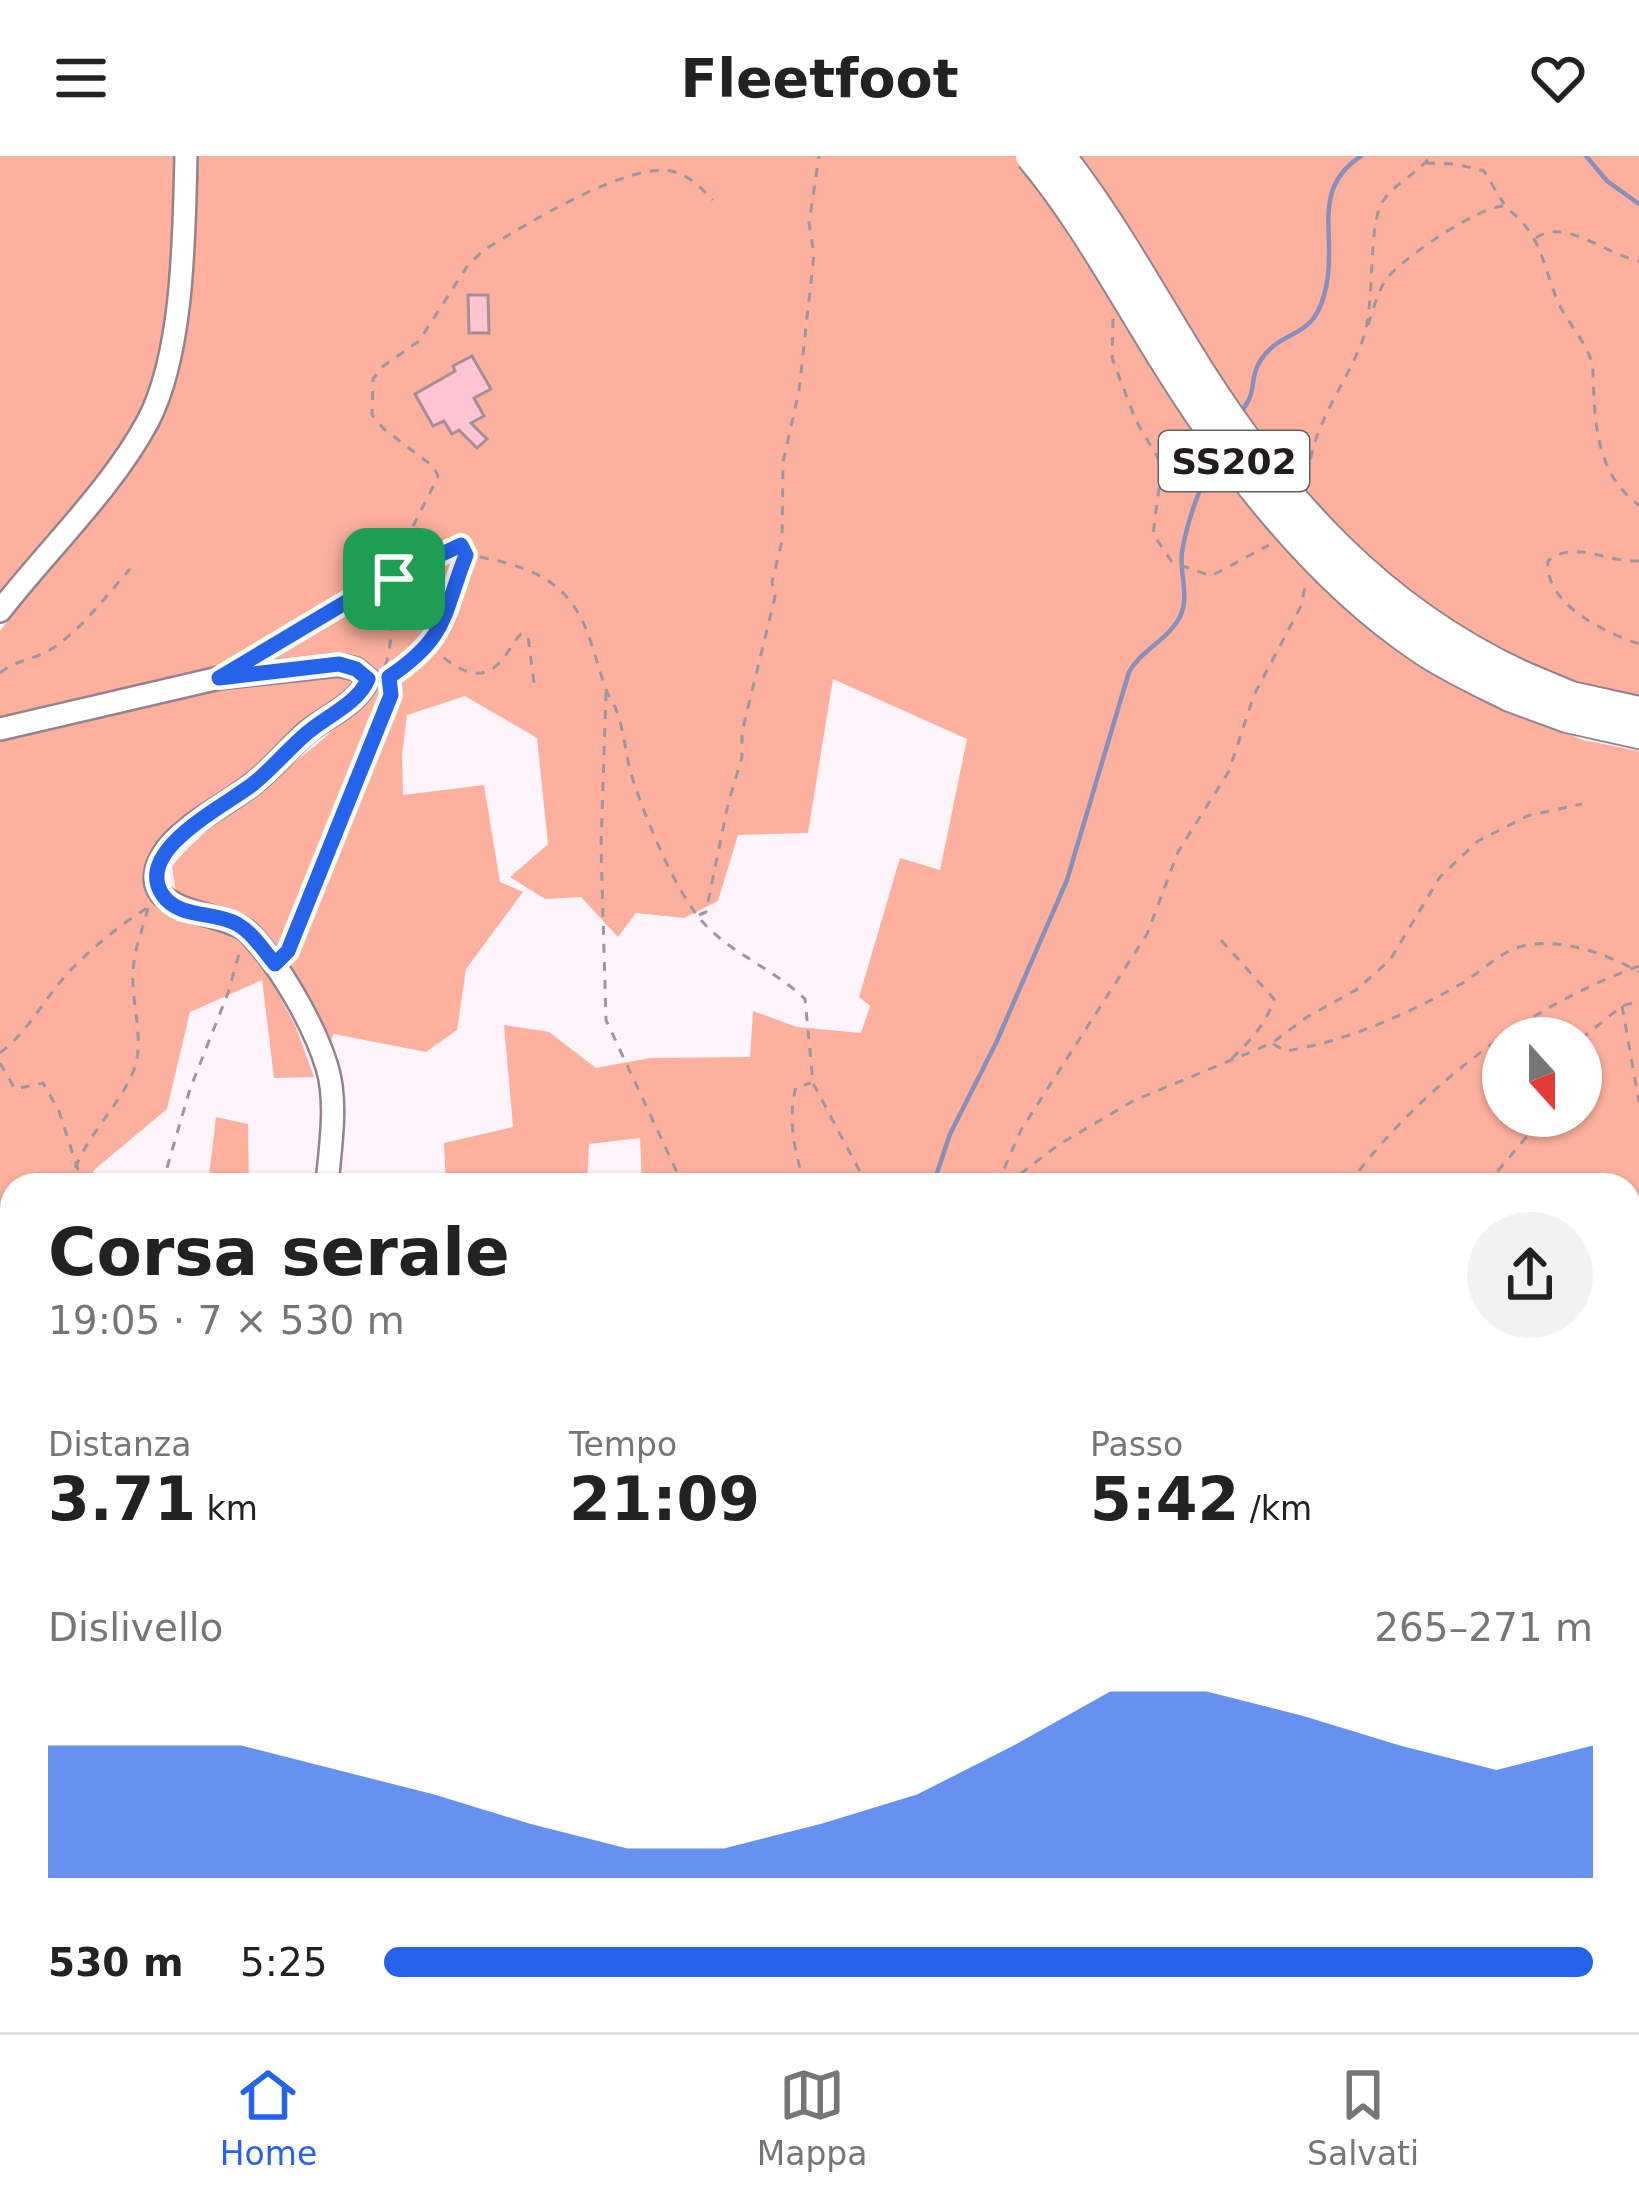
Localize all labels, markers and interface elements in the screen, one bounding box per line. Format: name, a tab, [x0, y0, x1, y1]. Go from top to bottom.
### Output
icon: menu	[48, 45, 114, 111]
icon: heart	[1525, 45, 1591, 111]
text: Fleetfoot	[681, 47, 958, 110]
road number: SS202	[1159, 431, 1309, 491]
pin	[343, 528, 445, 630]
icon: arrive	[361, 546, 427, 612]
north arrow	[1482, 1017, 1602, 1137]
map controls	[1482, 1017, 1602, 1137]
button: share	[1467, 1212, 1593, 1338]
text: Corsa serale	[48, 1214, 510, 1291]
text: 19:05 · 7 × 530 m	[48, 1298, 405, 1343]
text: Distanza	[48, 1425, 191, 1464]
text: Tempo	[569, 1425, 677, 1464]
text: Passo	[1090, 1425, 1183, 1464]
text: 3.71	[48, 1464, 196, 1534]
text: 21:09	[569, 1464, 760, 1534]
text: 5:42	[1090, 1464, 1239, 1534]
text: km	[196, 1489, 258, 1528]
text: /km	[1239, 1489, 1312, 1528]
text: Dislivello	[48, 1605, 223, 1650]
text: 265–271 m	[1374, 1605, 1593, 1650]
text: 530 m	[48, 1940, 184, 1985]
text: 5:25	[240, 1940, 328, 1985]
tab: Home	[220, 2062, 317, 2173]
tab: Mappa	[757, 2062, 868, 2173]
tab: Salvati	[1307, 2062, 1419, 2173]

